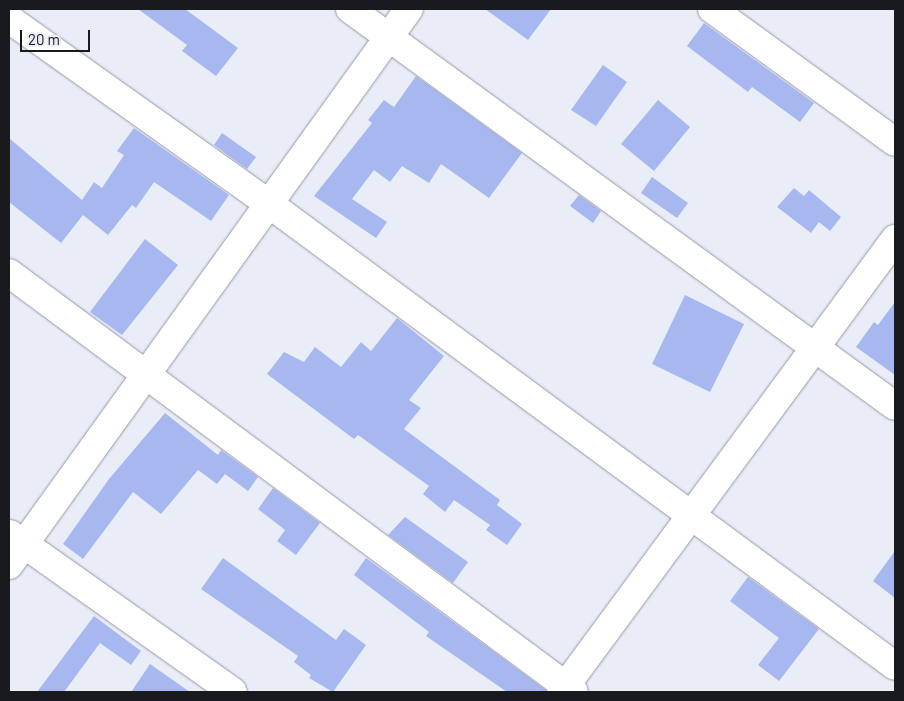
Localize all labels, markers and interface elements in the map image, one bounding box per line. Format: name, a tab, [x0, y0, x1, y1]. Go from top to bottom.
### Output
scale bar	[22, 20, 92, 52]
text: 20 m	[28, 30, 60, 48]

